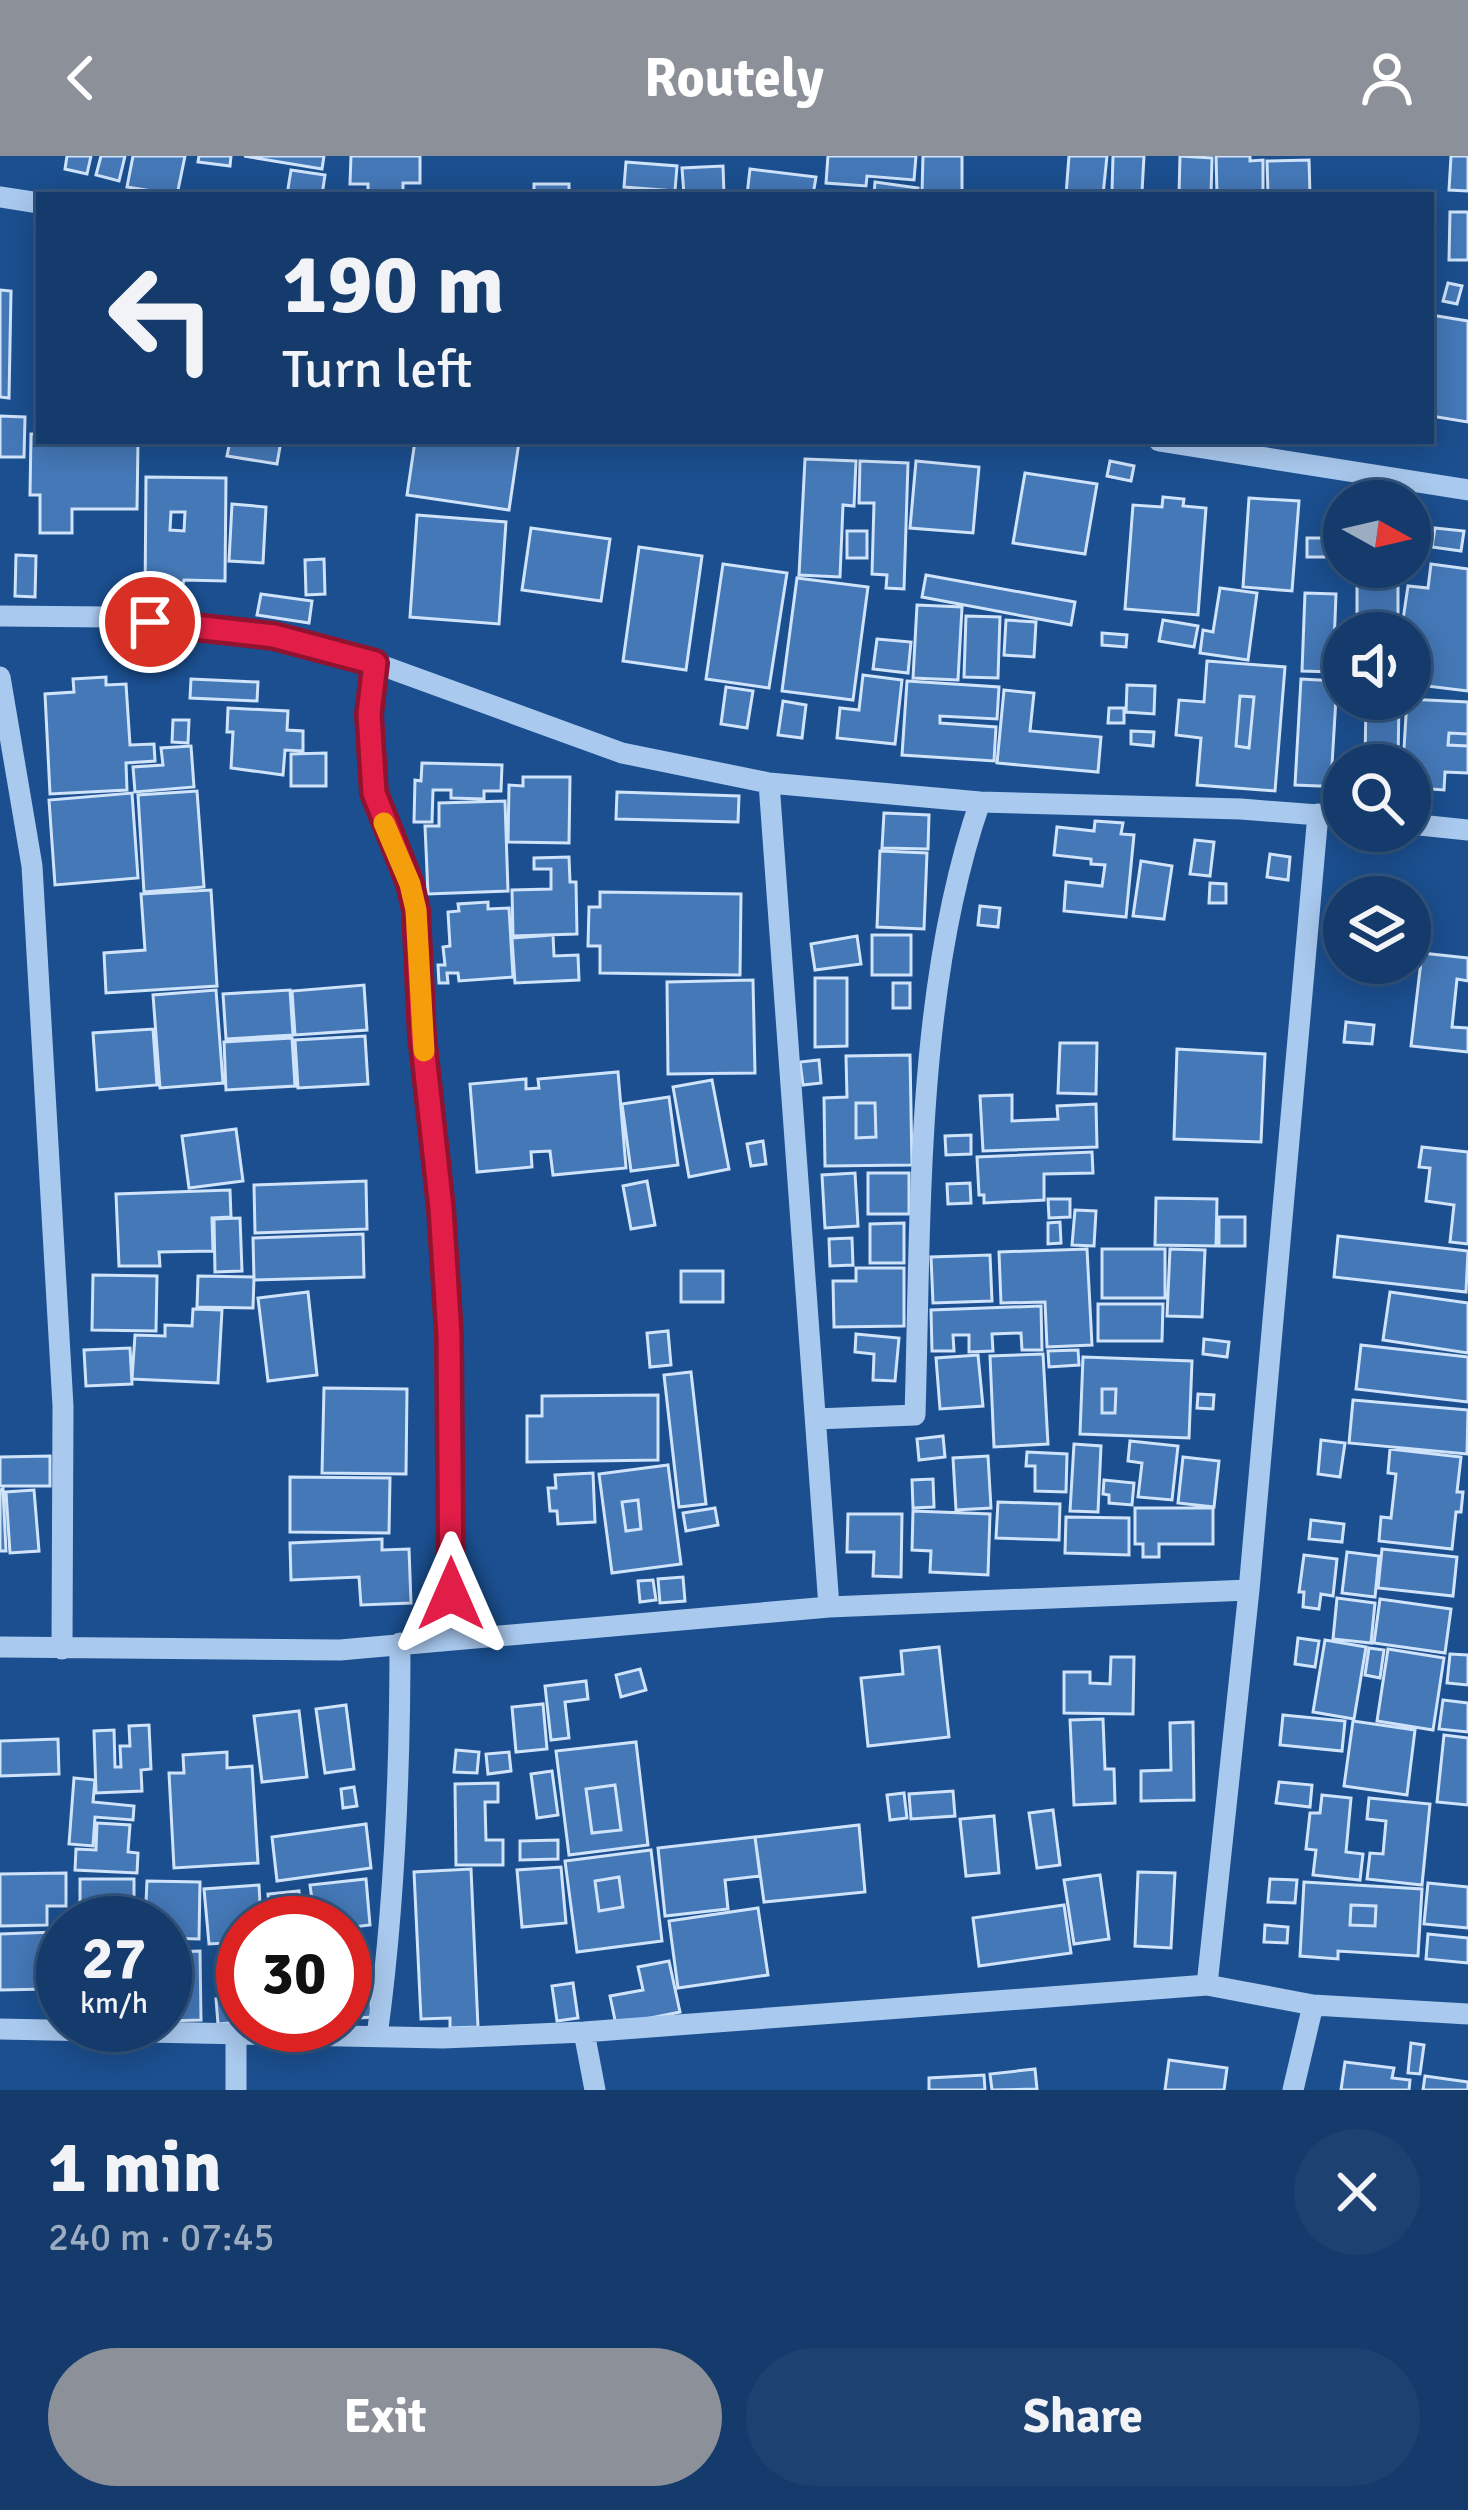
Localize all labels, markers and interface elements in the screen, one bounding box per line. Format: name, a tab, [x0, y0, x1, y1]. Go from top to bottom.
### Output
icon: back	[48, 45, 114, 111]
text: Routely	[644, 45, 824, 112]
icon: person	[1354, 45, 1420, 111]
text: 190 m	[282, 233, 504, 337]
icon: left	[84, 240, 240, 396]
text: Turn left	[282, 336, 472, 403]
north arrow	[1323, 480, 1431, 588]
map controls	[1323, 480, 1431, 984]
pin	[99, 571, 201, 673]
icon: arrive	[117, 589, 183, 655]
button: sound	[1323, 612, 1431, 720]
button: search	[1323, 744, 1431, 852]
button: layers	[1323, 876, 1431, 984]
position arrow	[388, 1531, 514, 1657]
speed limit sign: 30	[216, 1896, 372, 2052]
text: 27	[82, 1922, 146, 1996]
text: km/h	[80, 1985, 148, 2022]
text: 1 min	[48, 2123, 222, 2212]
button: close	[1294, 2129, 1420, 2255]
text: 240 m · 07:45	[48, 2213, 275, 2261]
button: Exit	[48, 2348, 722, 2486]
button: Share	[746, 2348, 1420, 2486]

